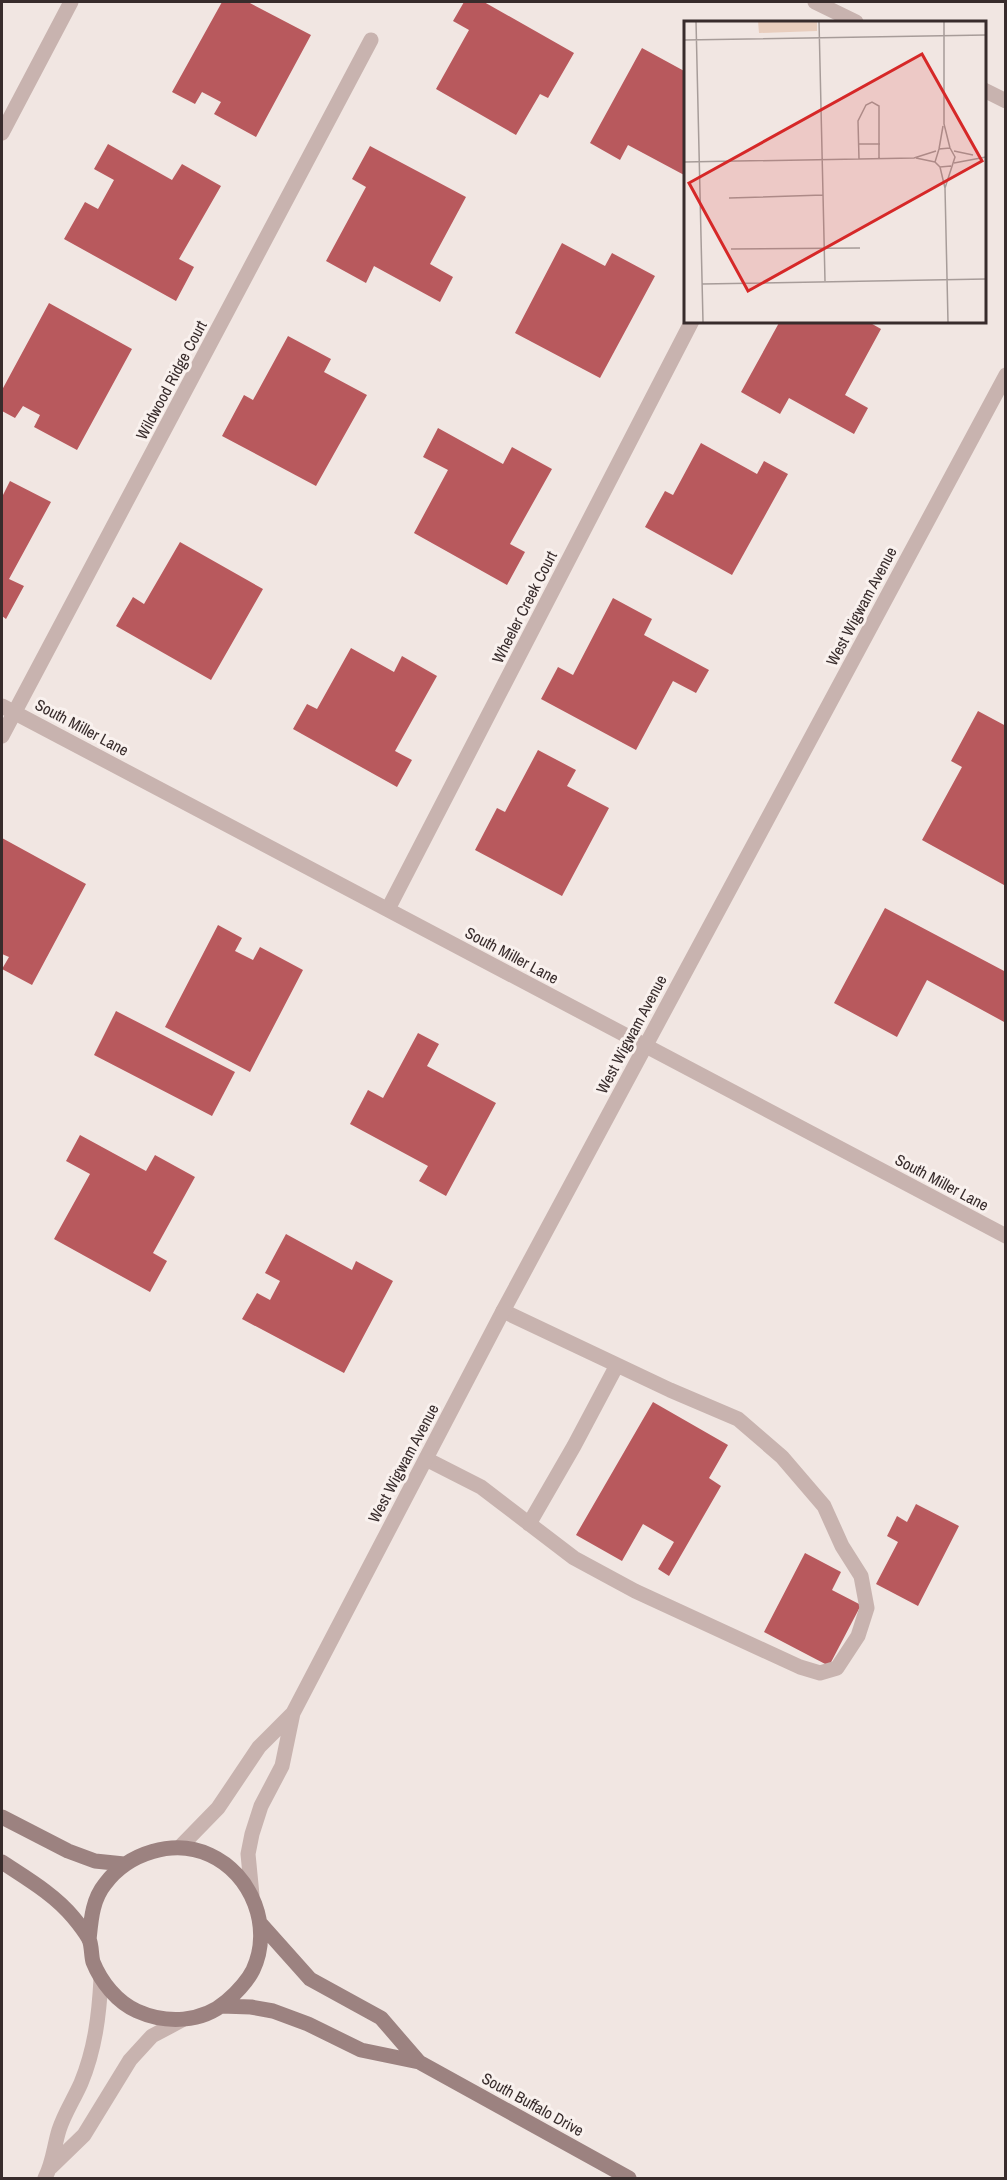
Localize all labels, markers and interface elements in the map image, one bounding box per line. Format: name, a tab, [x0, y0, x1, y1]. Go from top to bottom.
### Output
inset map	[684, 21, 986, 322]
street label: Wildwood Ridge Court	[130, 316, 212, 443]
street label: West Wigwam Avenue	[820, 543, 902, 669]
street label: Wheeler Creek Court	[486, 547, 562, 667]
street label: South Miller Lane	[31, 693, 133, 761]
street label: South Miller Lane	[461, 921, 563, 989]
street label: West Wigwam Avenue	[590, 971, 672, 1097]
street label: South Miller Lane	[891, 1148, 993, 1216]
street label: West Wigwam Avenue	[362, 1400, 444, 1526]
street label: South Buffalo Drive	[478, 2067, 588, 2141]

